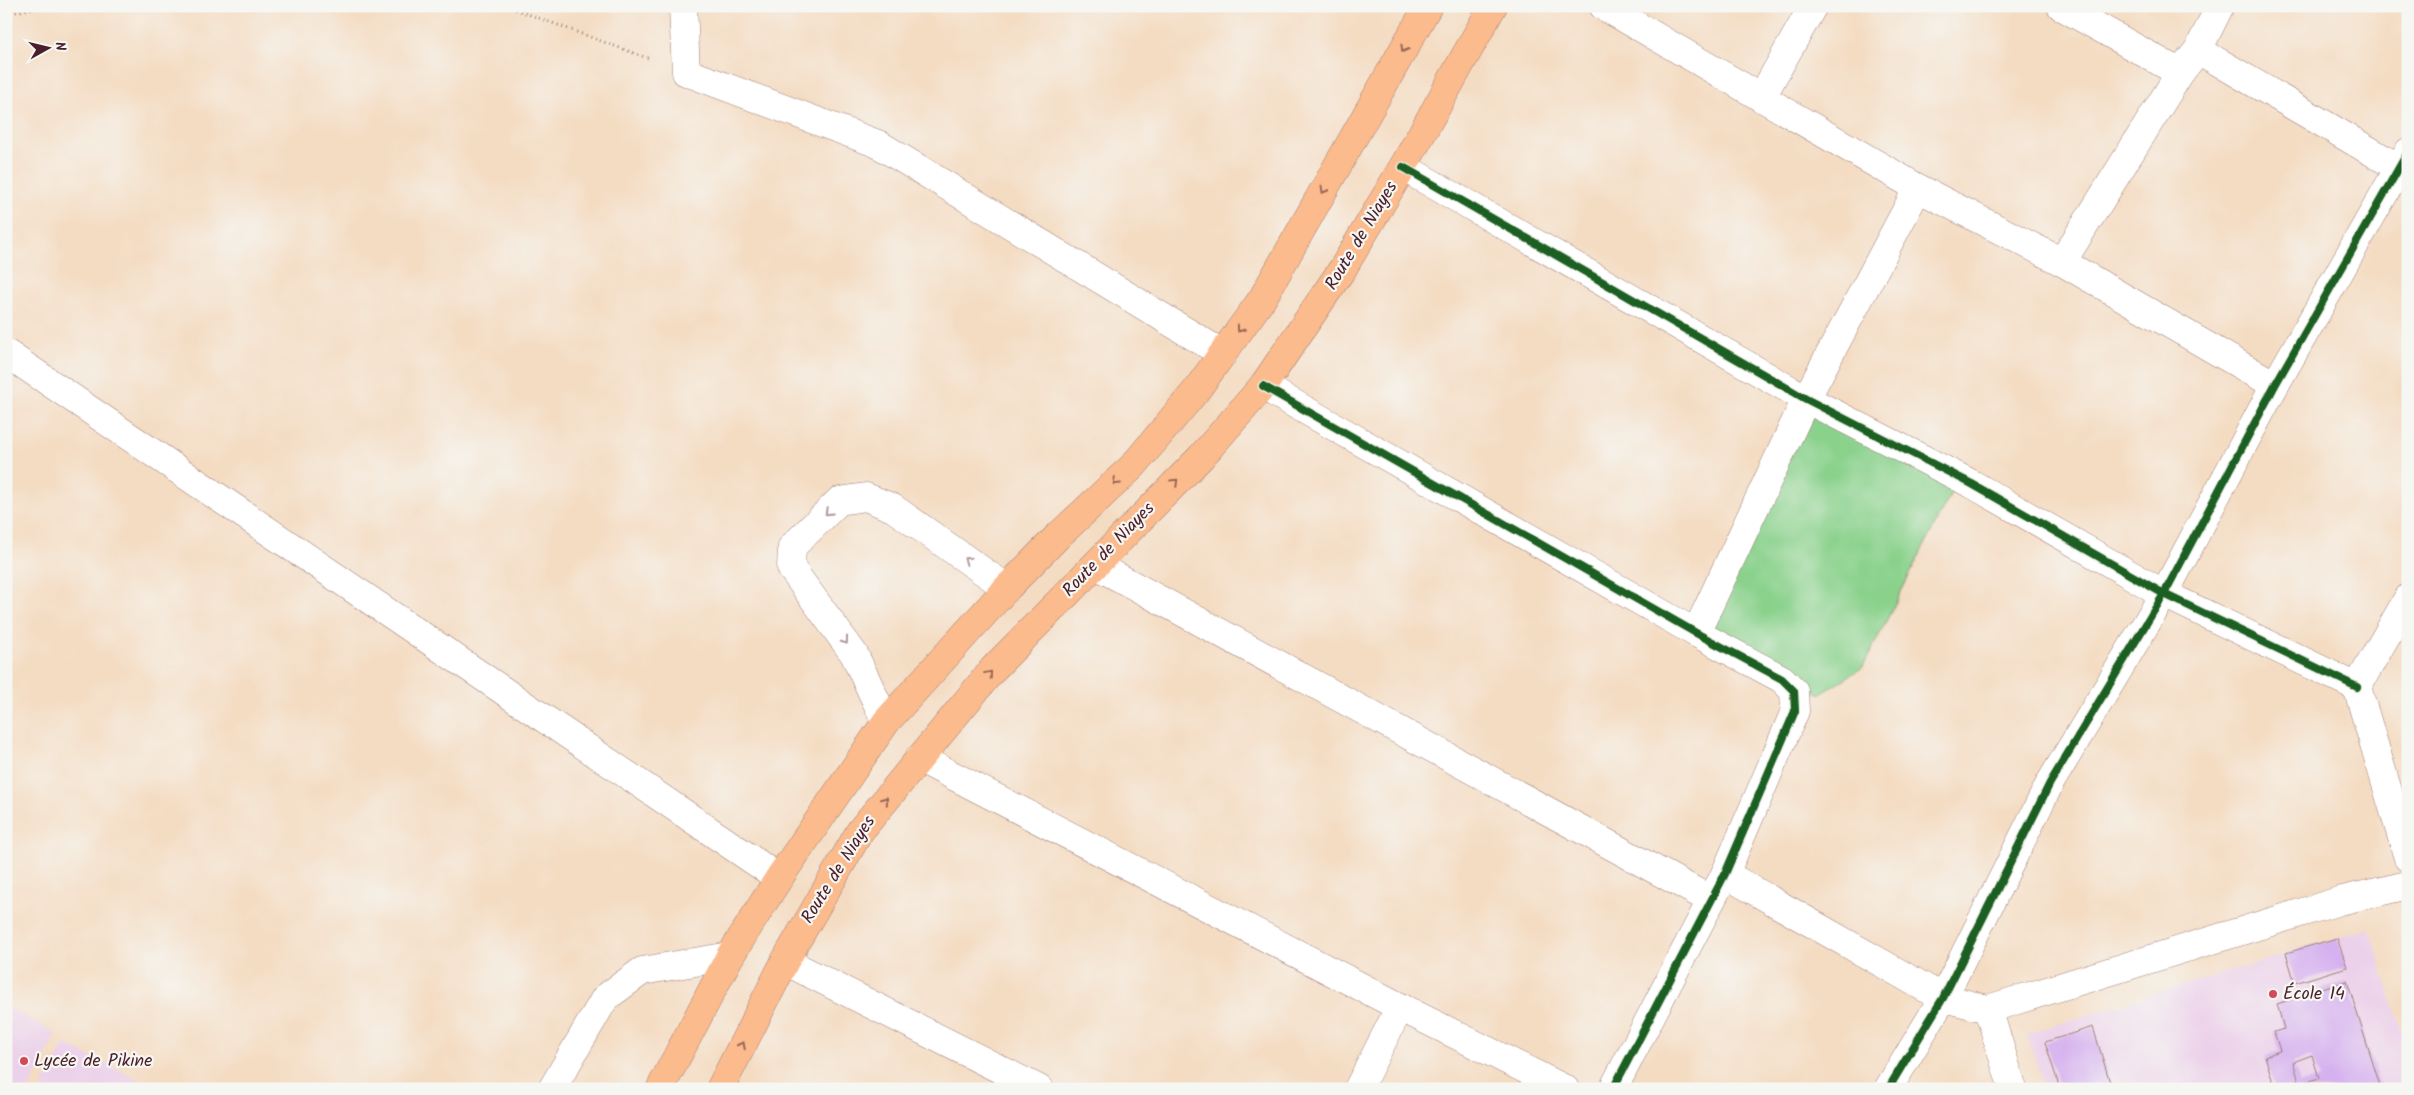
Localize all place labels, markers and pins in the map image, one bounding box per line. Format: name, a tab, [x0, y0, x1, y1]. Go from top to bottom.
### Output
place label: École 14	[2283, 980, 2345, 1009]
marker: École 14	[2267, 988, 2279, 1000]
place label: Lycée de Pikine	[34, 1047, 152, 1076]
marker: Lycée de Pikine	[18, 1055, 30, 1067]

